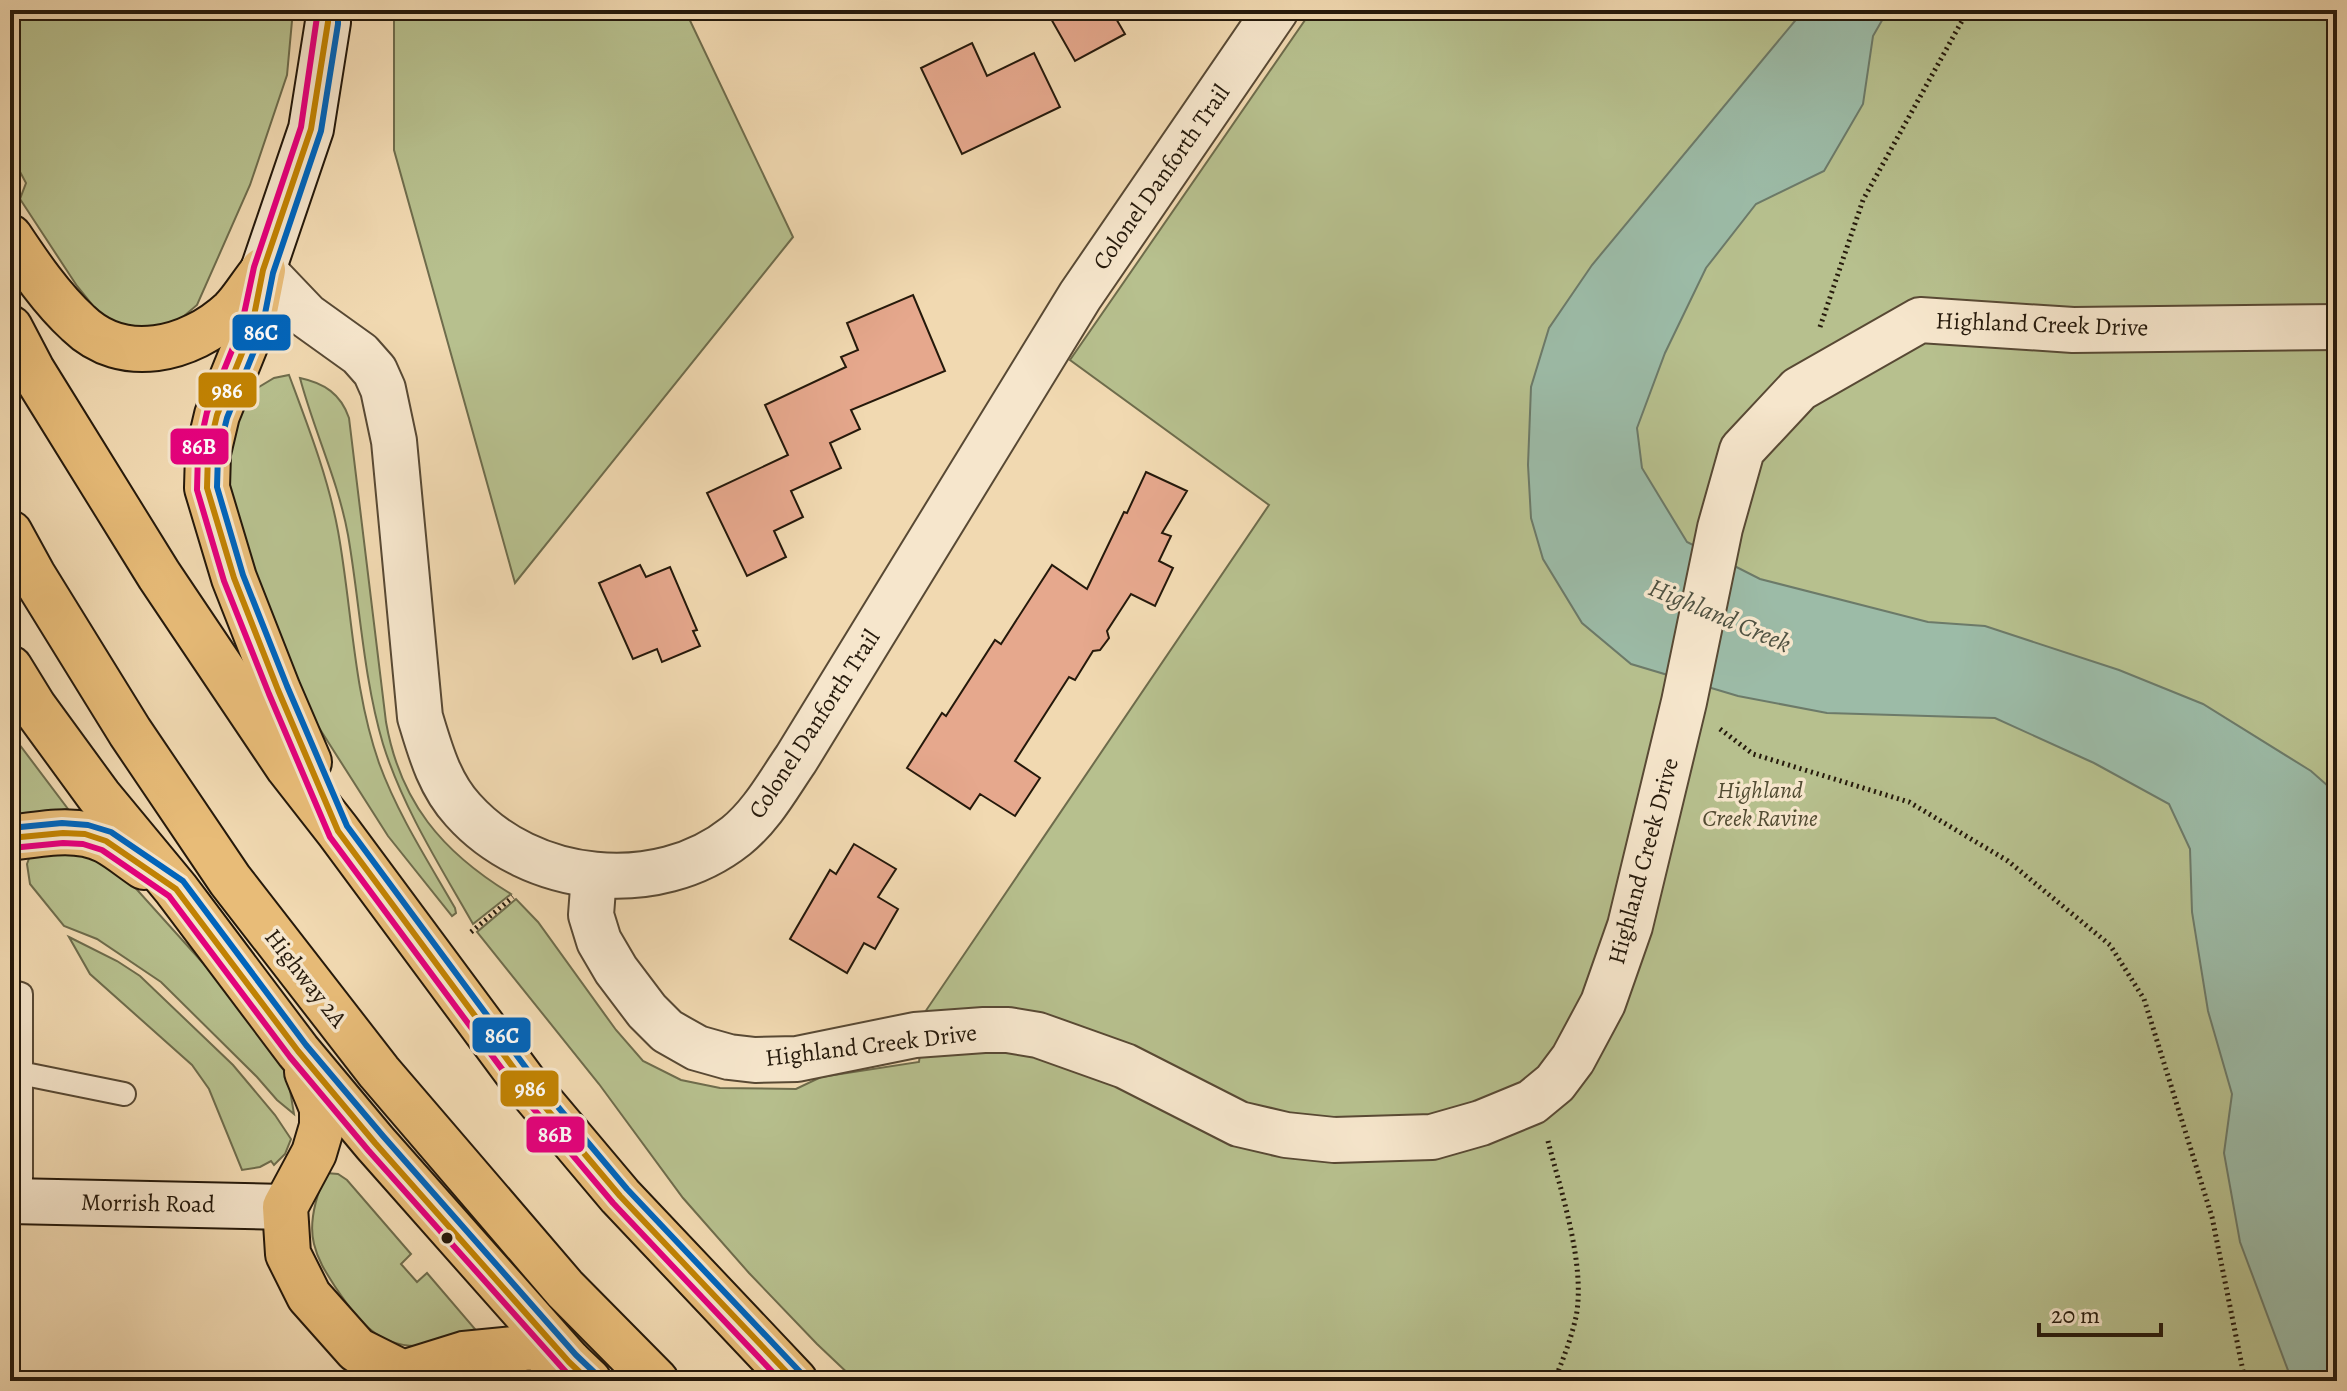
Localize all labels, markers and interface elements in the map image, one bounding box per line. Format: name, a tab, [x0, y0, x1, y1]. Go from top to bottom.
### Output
street label: Colonel Danforth Trail	[1085, 78, 1237, 276]
street label: Highland Creek Drive	[1935, 304, 2149, 344]
line badge: 86C	[231, 313, 292, 352]
text: 86C	[244, 318, 278, 348]
line badge: 986	[197, 371, 258, 409]
text: 986	[211, 376, 243, 406]
line badge: 86B	[169, 427, 230, 466]
text: 86B	[182, 432, 216, 462]
water label: Highland Creek	[1643, 570, 1796, 661]
street label: Colonel Danforth Trail	[741, 623, 887, 825]
street label: Highland Creek Drive	[1600, 754, 1686, 968]
park label: Highland Creek Ravine	[1702, 774, 1818, 834]
street label: Highway 2A	[257, 922, 355, 1035]
line badge: 86C	[471, 1016, 532, 1054]
street label: Highland Creek Drive	[763, 1016, 979, 1074]
text: 86C	[485, 1021, 519, 1051]
line badge: 986	[499, 1069, 560, 1108]
text: 986	[514, 1074, 546, 1104]
line badge: 86B	[525, 1115, 586, 1154]
text: 86B	[538, 1120, 572, 1150]
street label: Morrish Road	[81, 1186, 215, 1220]
unlabelled marker	[439, 1230, 455, 1246]
scale bar	[2039, 1287, 2161, 1337]
text: 20 m	[2051, 1299, 2100, 1331]

